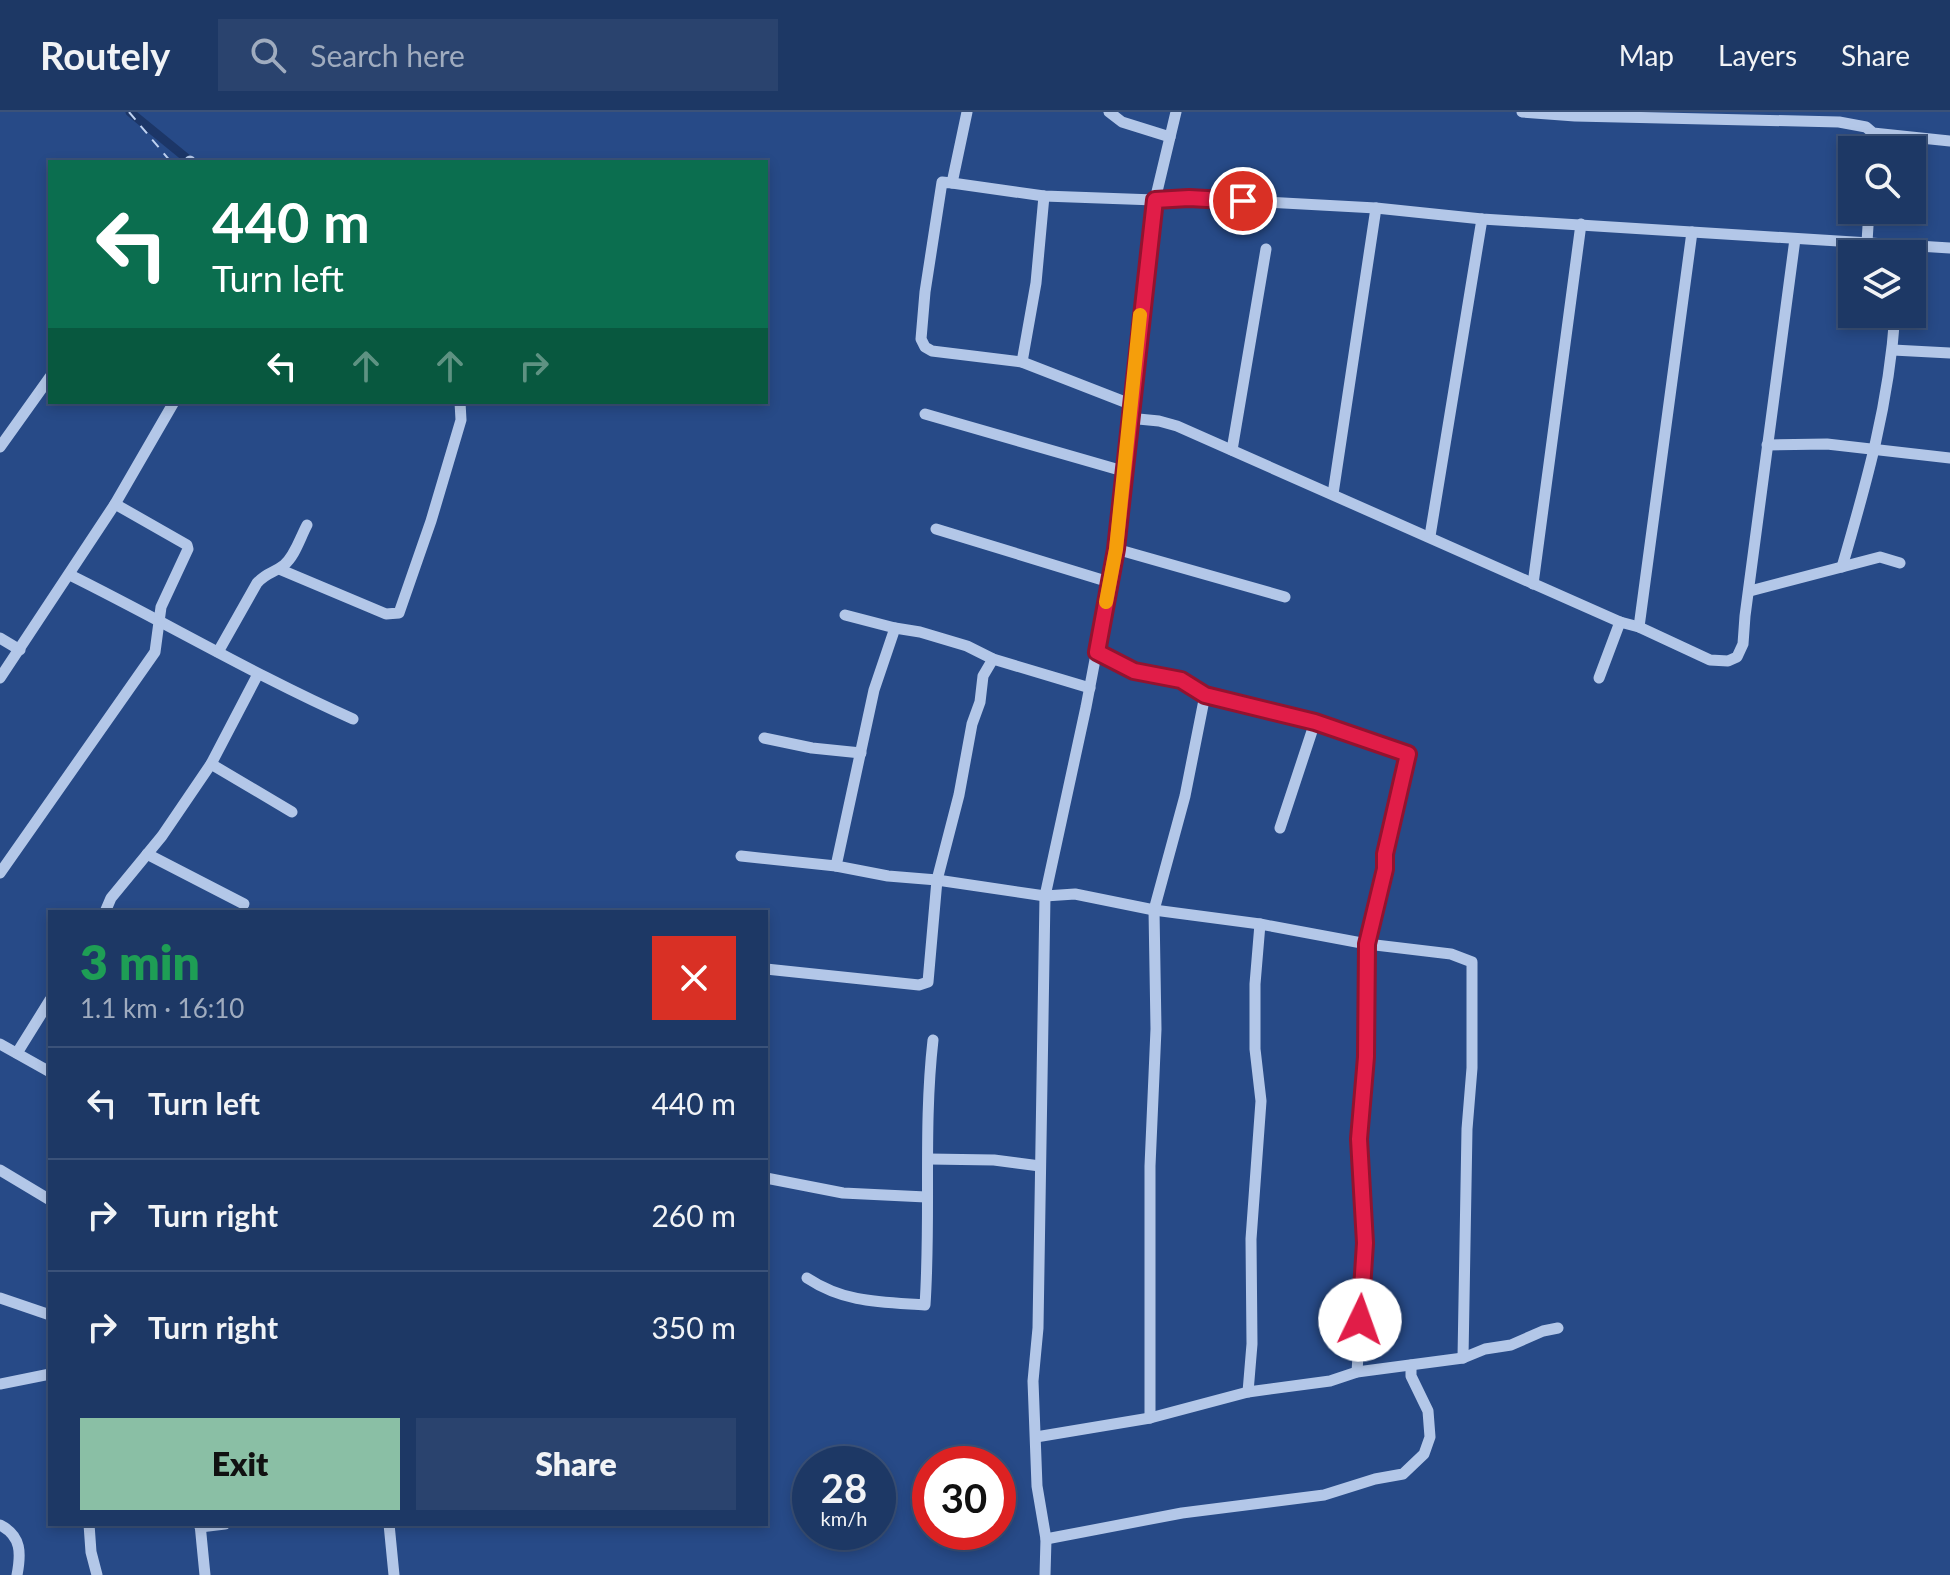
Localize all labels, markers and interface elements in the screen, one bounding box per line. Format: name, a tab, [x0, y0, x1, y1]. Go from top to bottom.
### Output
search box	[218, 19, 778, 91]
text: Routely	[40, 32, 170, 78]
icon: search	[246, 33, 290, 77]
text: Search here	[310, 37, 465, 73]
text: Map	[1619, 38, 1674, 72]
text: Layers	[1718, 38, 1797, 72]
text: Share	[1841, 38, 1910, 72]
map controls	[1838, 136, 1926, 328]
button: search	[1838, 136, 1926, 224]
pin	[1209, 167, 1277, 235]
icon: arrive	[1221, 179, 1265, 223]
text: 440 m	[212, 188, 370, 255]
icon: left	[80, 192, 184, 296]
button: layers	[1838, 240, 1926, 328]
text: Turn left	[212, 256, 344, 300]
icon: left	[260, 344, 304, 388]
icon: ahead	[344, 344, 388, 388]
icon: ahead	[428, 344, 472, 388]
icon: right	[512, 344, 556, 388]
text: 3 min	[80, 933, 200, 990]
button: close	[652, 936, 736, 1020]
text: 1.1 km · 16:10	[80, 992, 244, 1024]
icon: left	[80, 1081, 124, 1125]
text: Turn left	[148, 1085, 260, 1121]
text: 440 m	[651, 1085, 736, 1121]
icon: right	[80, 1193, 124, 1237]
text: Turn right	[148, 1197, 278, 1233]
text: 260 m	[651, 1197, 736, 1233]
position arrow	[1318, 1278, 1402, 1362]
icon: right	[80, 1305, 124, 1349]
text: Turn right	[148, 1309, 278, 1345]
text: 350 m	[651, 1309, 736, 1345]
button: Exit	[80, 1418, 400, 1510]
button: Share	[416, 1418, 736, 1510]
speed limit sign: 30	[912, 1446, 1016, 1550]
text: 28	[821, 1464, 867, 1512]
text: km/h	[821, 1506, 867, 1530]

